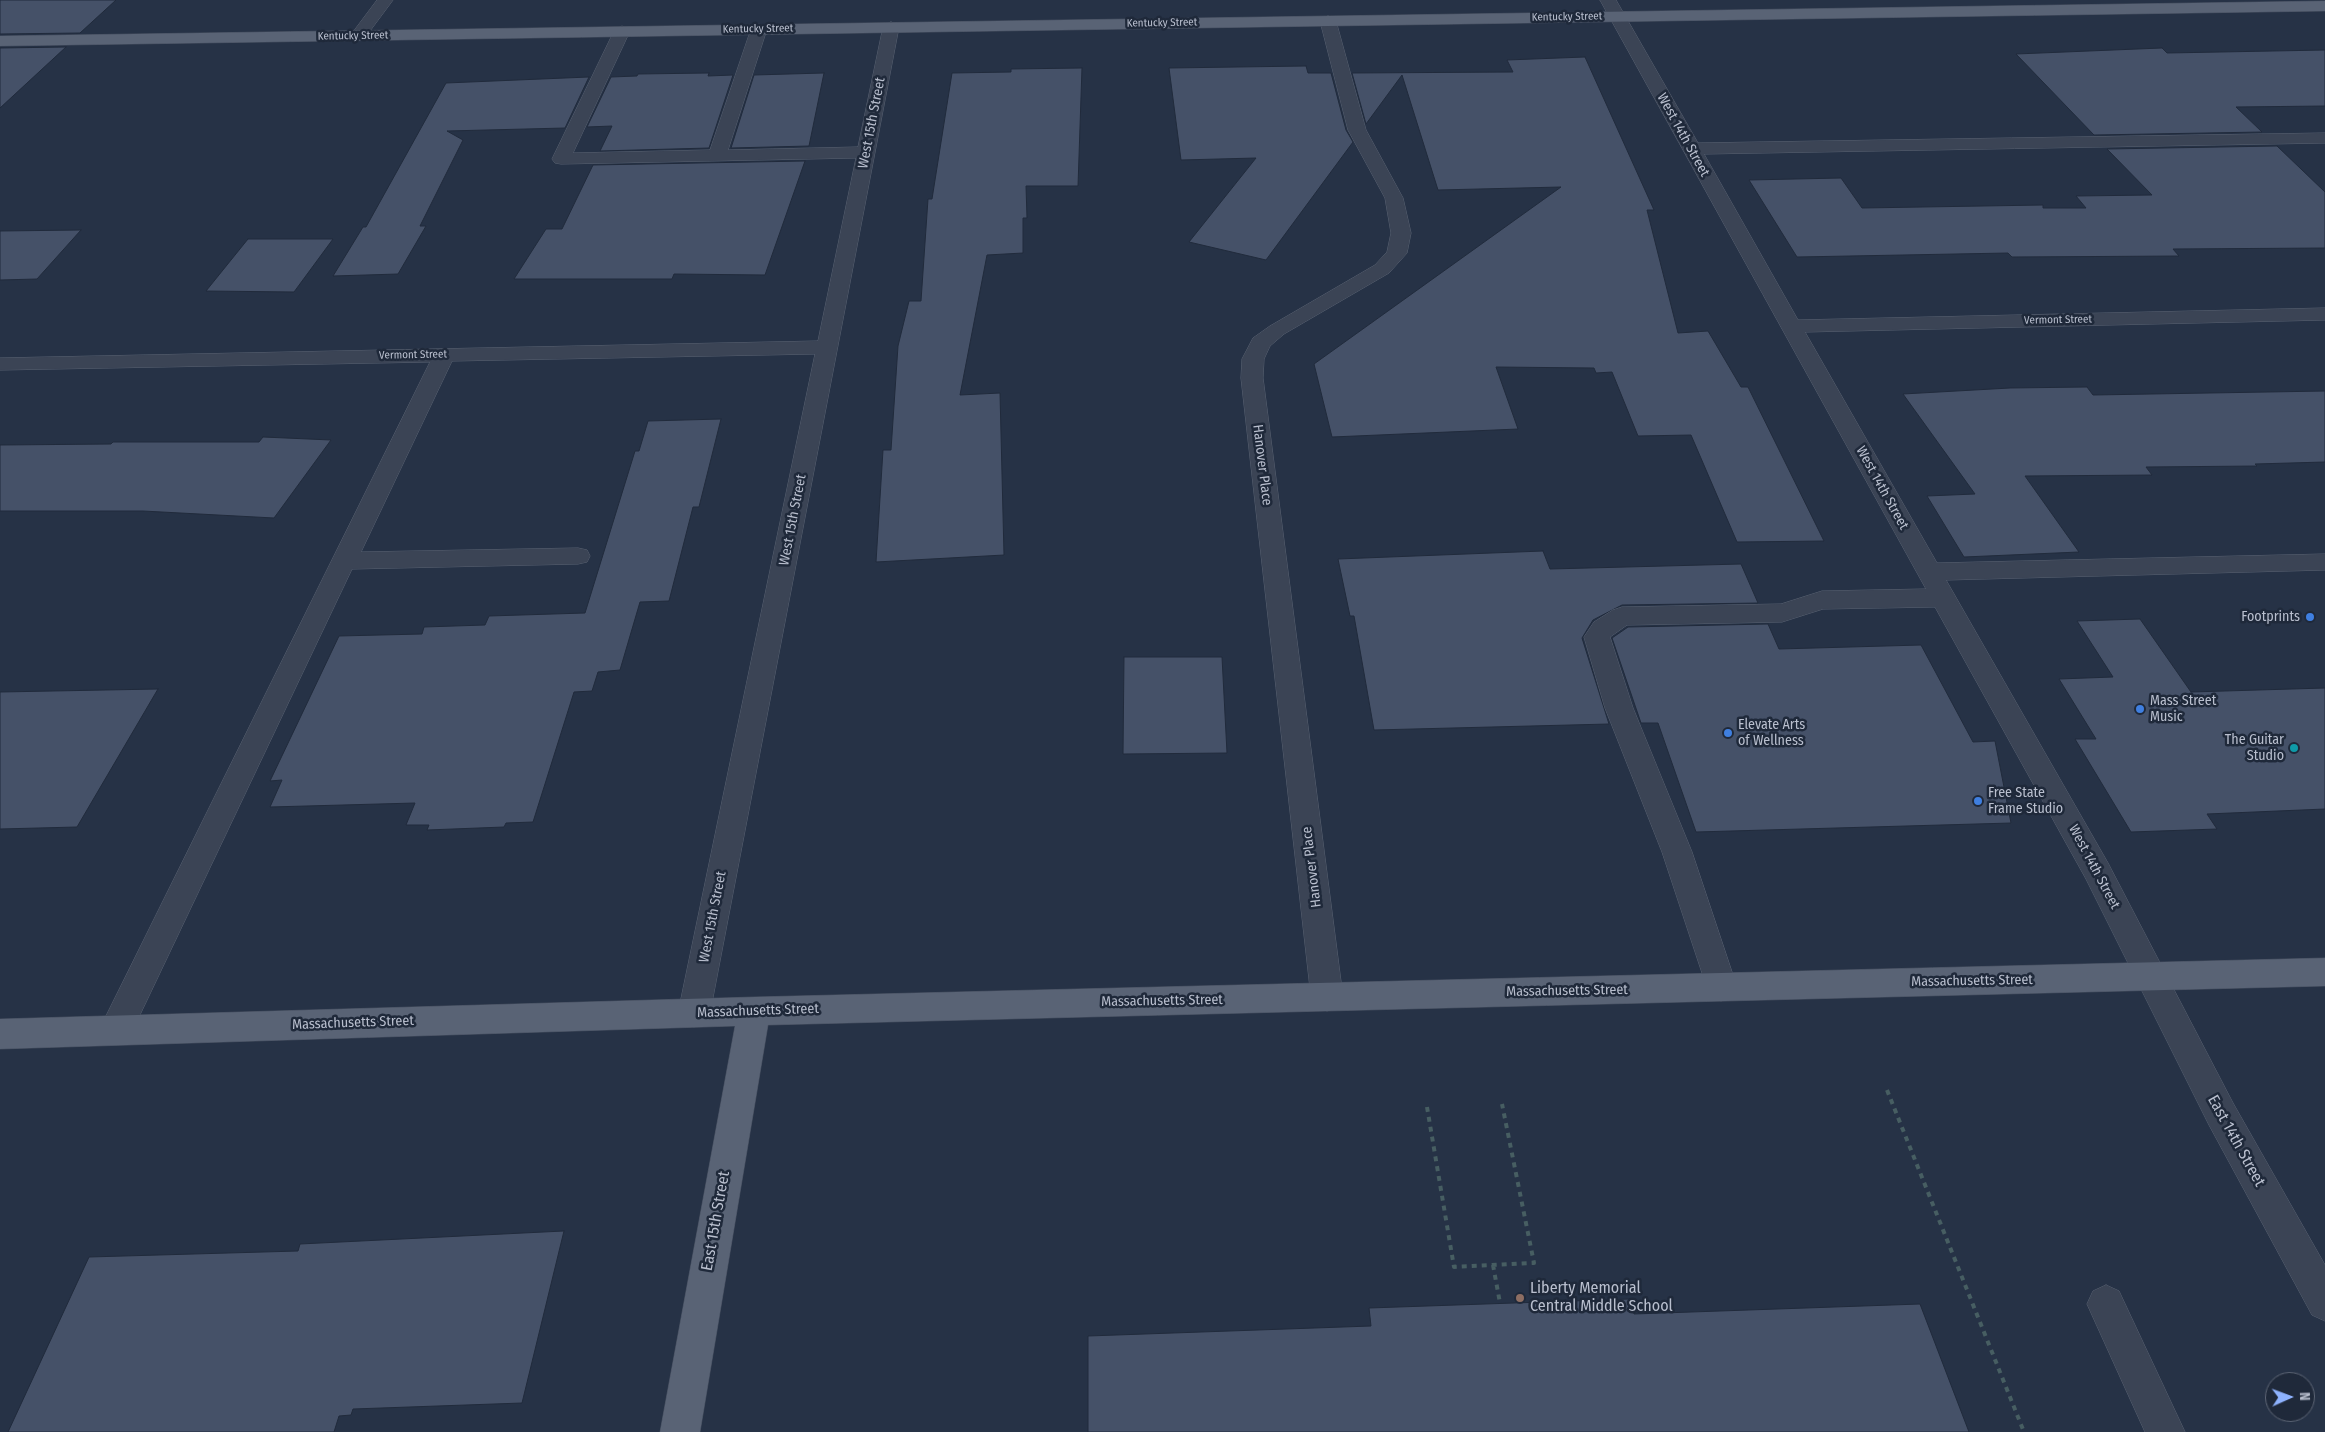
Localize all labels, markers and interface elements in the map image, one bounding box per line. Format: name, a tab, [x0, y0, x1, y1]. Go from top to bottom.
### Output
street label: Kentucky Street	[1532, 10, 1602, 24]
street label: Kentucky Street	[1127, 16, 1197, 30]
street label: Kentucky Street	[723, 22, 793, 36]
street label: Kentucky Street	[318, 29, 388, 43]
street label: West 15th Street	[855, 76, 889, 170]
street label: West 14th Street	[1653, 90, 1713, 180]
street label: Vermont Street	[2024, 313, 2092, 327]
street label: Vermont Street	[379, 348, 447, 362]
street label: Hanover Place	[1249, 423, 1275, 507]
street label: West 14th Street	[1852, 443, 1912, 533]
street label: West 15th Street	[776, 473, 810, 567]
place label: Footprints	[2241, 609, 2300, 625]
marker: Footprints	[2304, 611, 2316, 623]
place label: Mass Street Music	[2150, 693, 2216, 726]
marker: Mass Street Music	[2134, 703, 2146, 715]
place label: Elevate Arts of Wellness	[1738, 717, 1805, 750]
marker: Elevate Arts of Wellness	[1722, 727, 1734, 739]
place label: The Guitar Studio	[2225, 732, 2284, 764]
marker: The Guitar Studio	[2288, 742, 2300, 754]
place label: Free State Frame Studio	[1988, 785, 2063, 818]
marker: Free State Frame Studio	[1972, 795, 1984, 807]
street label: West 14th Street	[2065, 822, 2123, 912]
street label: Hanover Place	[1299, 825, 1325, 909]
street label: West 15th Street	[696, 870, 730, 964]
street label: Massachusetts Street	[1911, 972, 2033, 990]
street label: Massachusetts Street	[1506, 982, 1628, 1000]
street label: Massachusetts Street	[1101, 992, 1223, 1010]
street label: Massachusetts Street	[697, 1000, 819, 1022]
street label: Massachusetts Street	[292, 1012, 414, 1034]
street label: East 14th Street	[2203, 1092, 2269, 1190]
street label: East 15th Street	[698, 1170, 734, 1272]
place label: Liberty Memorial Central Middle School	[1530, 1279, 1673, 1317]
marker: Liberty Memorial Central Middle School	[1514, 1292, 1526, 1304]
north arrow	[2265, 1372, 2315, 1422]
text: N	[2296, 1392, 2313, 1401]

